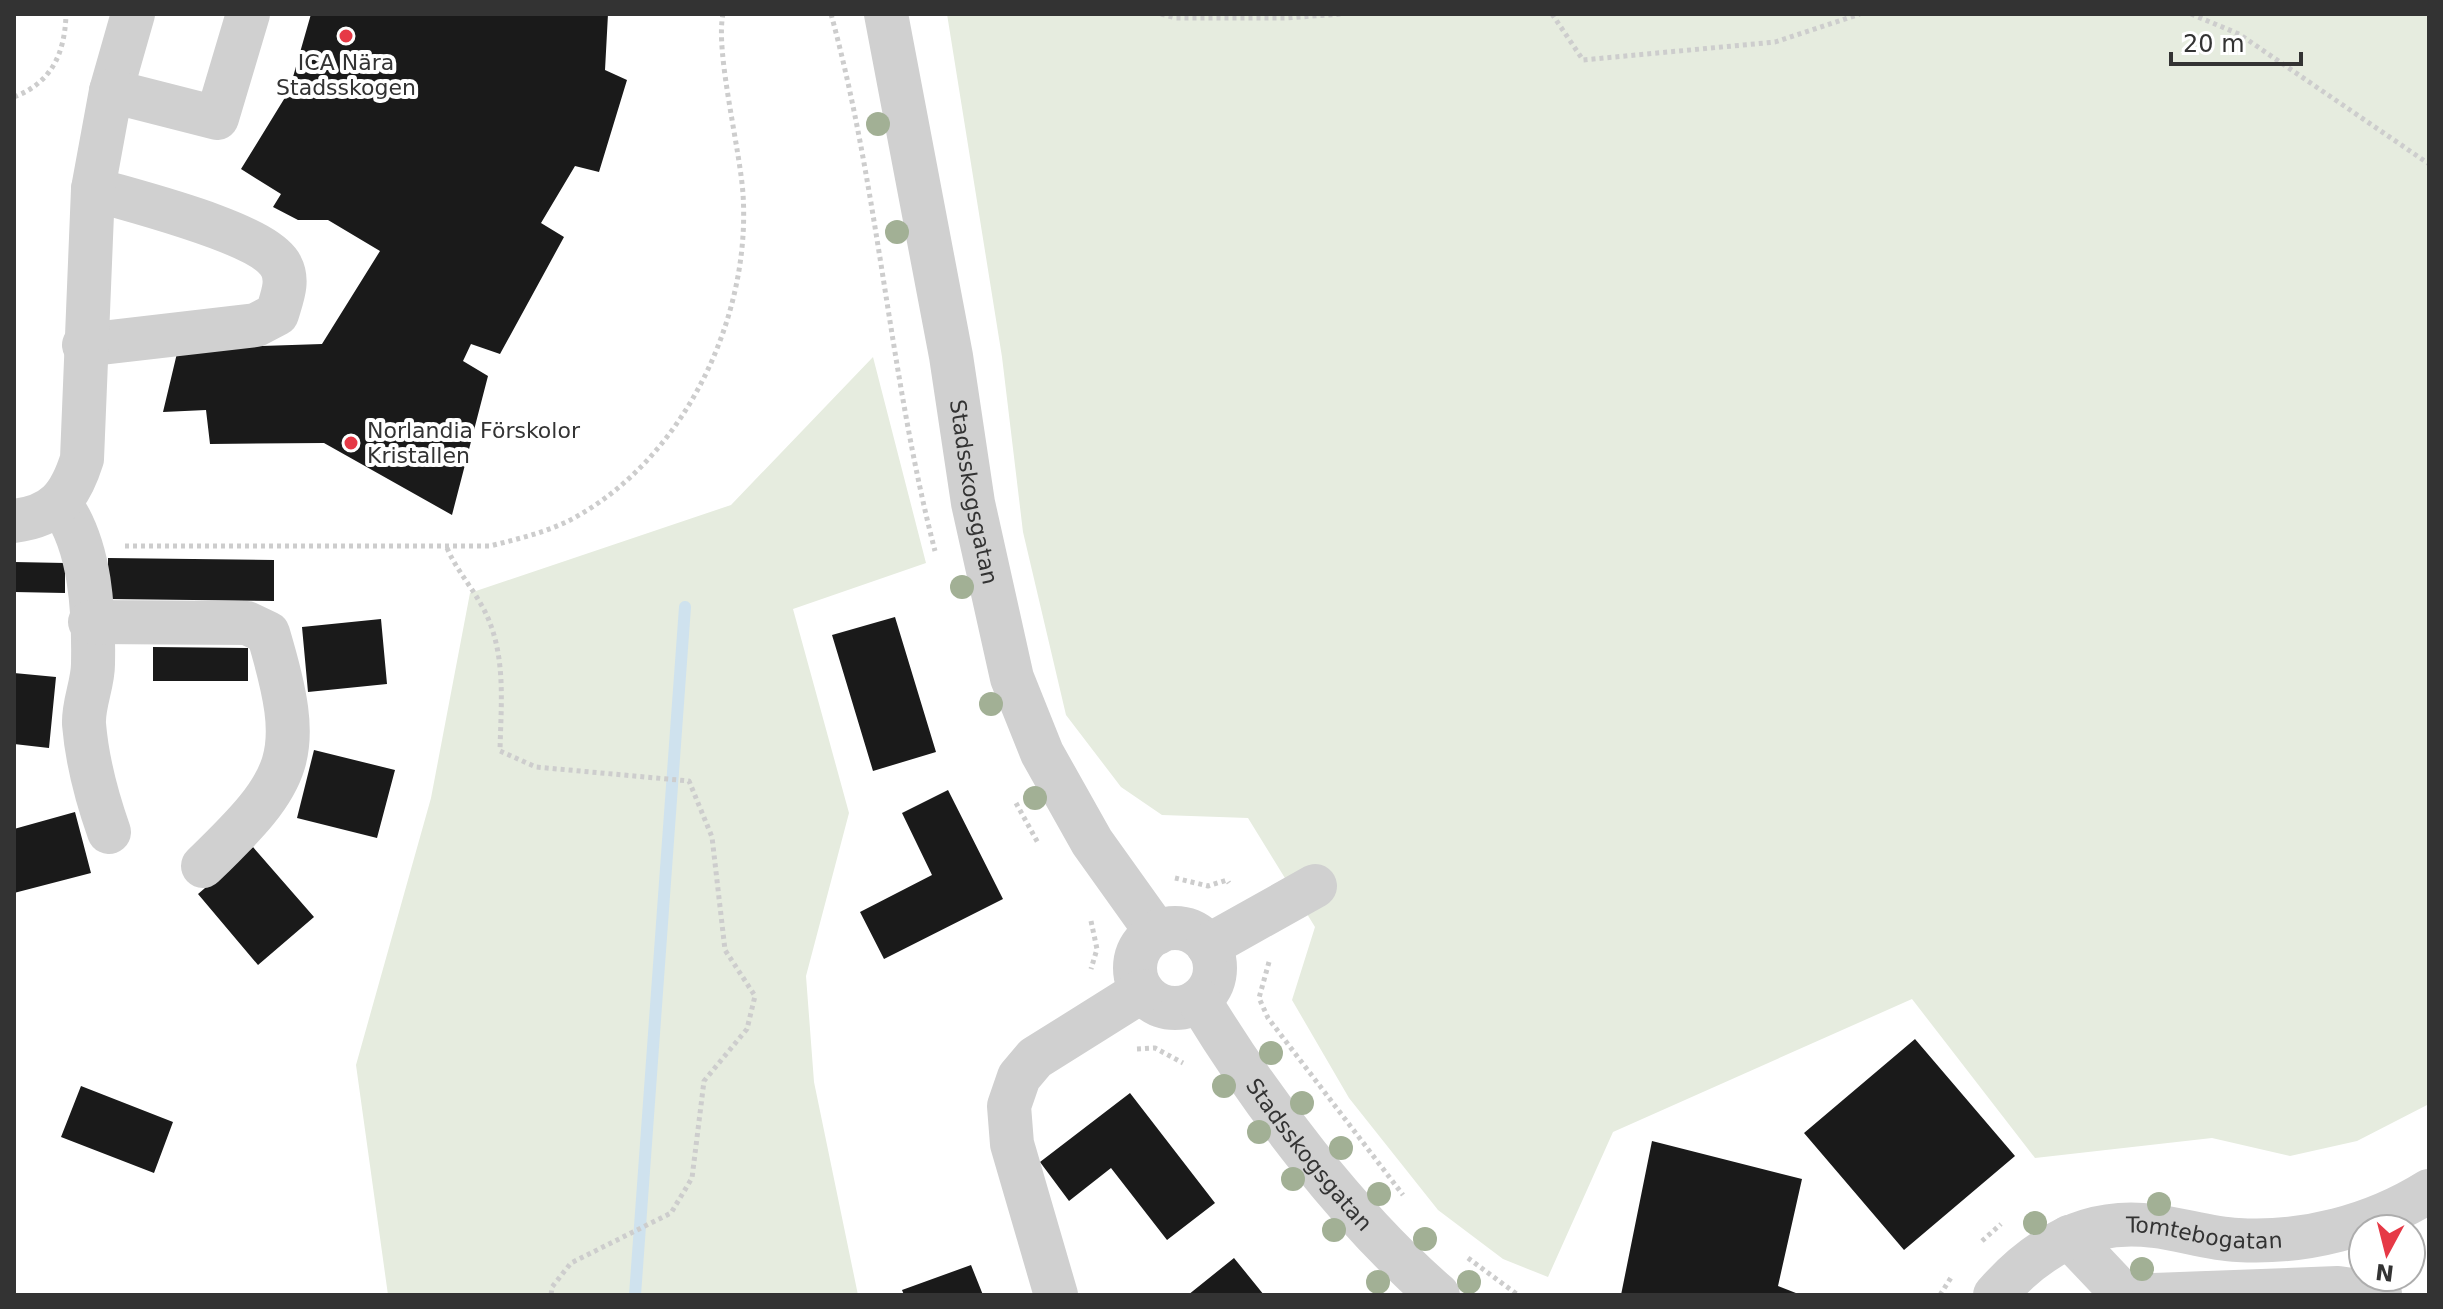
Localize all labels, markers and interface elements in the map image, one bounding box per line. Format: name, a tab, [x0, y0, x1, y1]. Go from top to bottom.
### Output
scale bar	[2171, 16, 2301, 66]
marker: ICA Nära Stadsskogen	[337, 27, 355, 45]
text: 20 m	[2183, 30, 2245, 58]
place label: ICA Nära Stadsskogen	[276, 50, 416, 100]
street label: Stadsskogsgatan	[945, 398, 1003, 587]
place label: Norlandia Förskolor Kristallen	[367, 418, 581, 468]
marker: Norlandia Förskolor Kristallen	[342, 434, 360, 452]
street label: Stadsskogsgatan	[1241, 1073, 1378, 1236]
street label: Tomtebogatan	[2125, 1212, 2283, 1253]
north arrow	[2347, 1213, 2427, 1293]
text: N	[2374, 1259, 2395, 1286]

